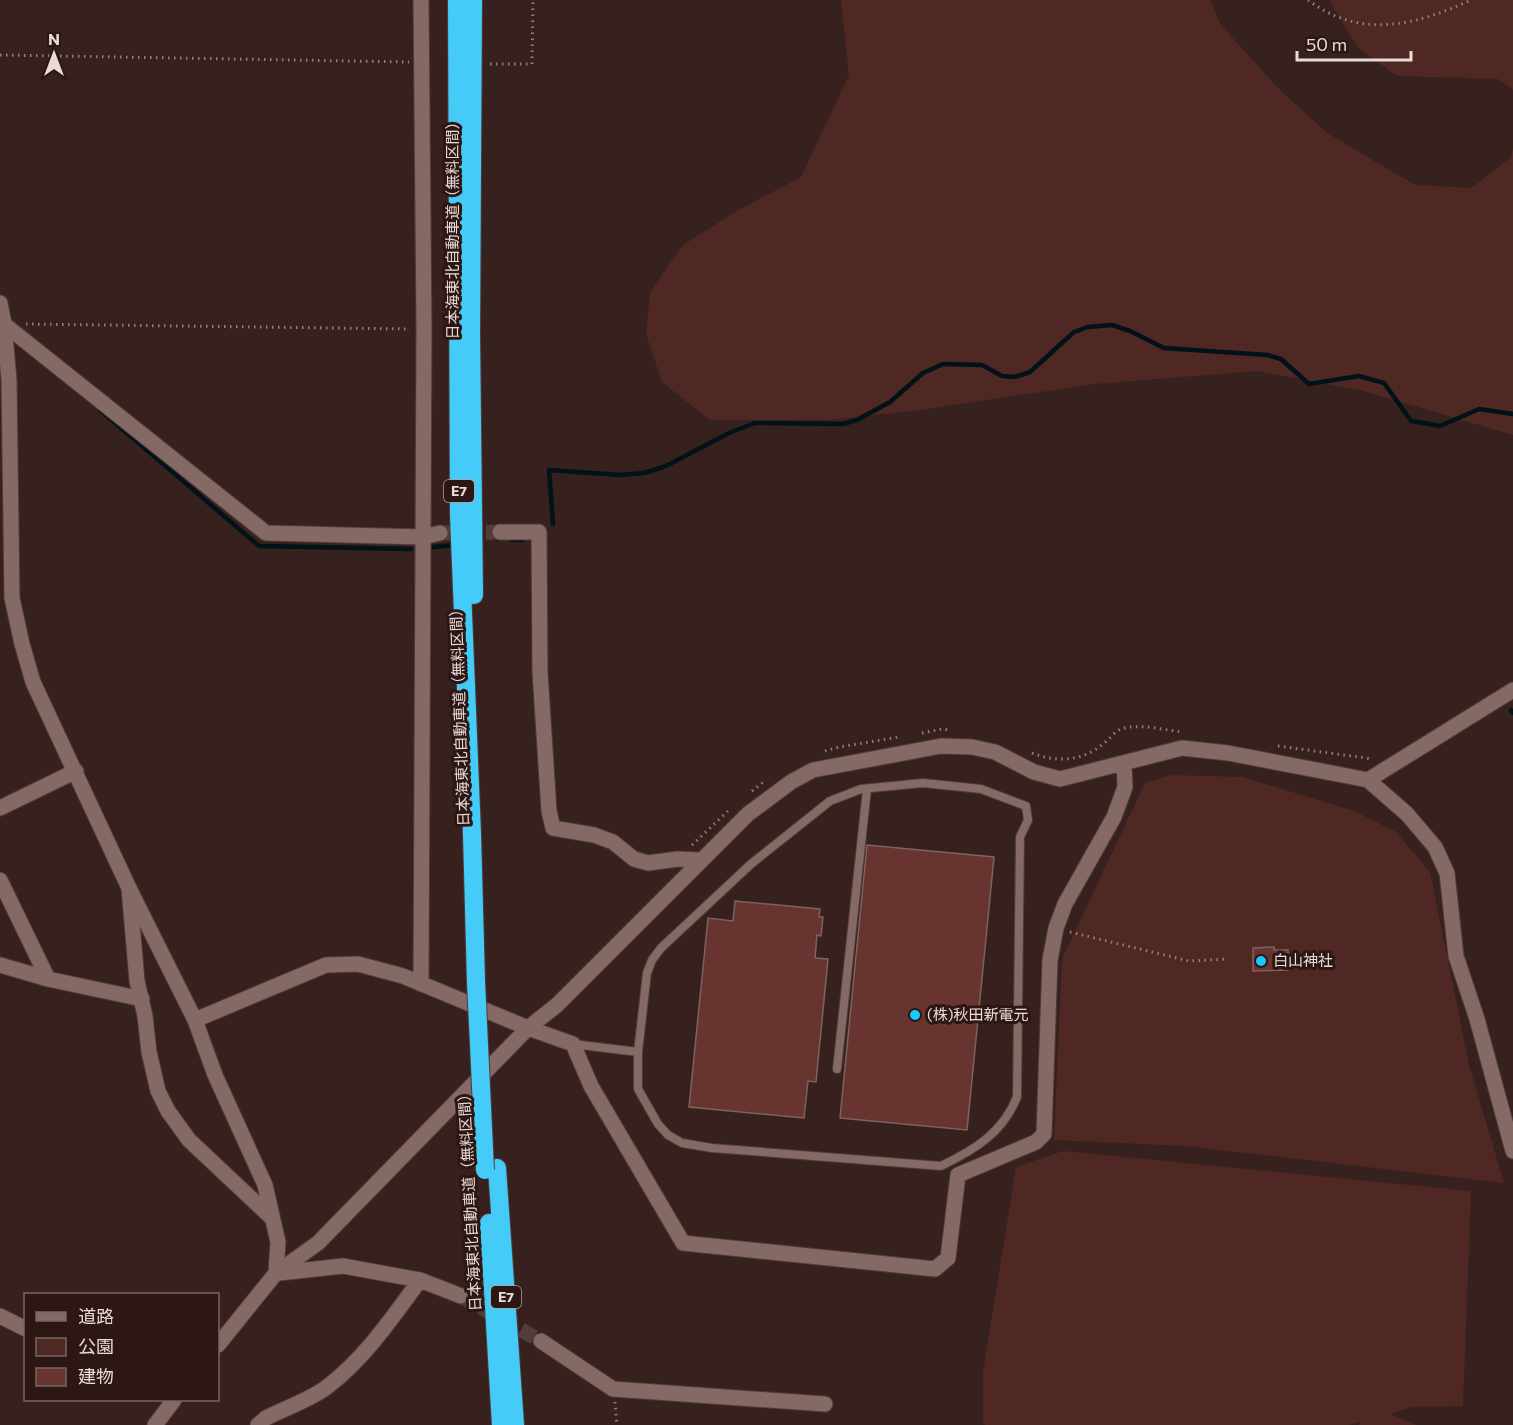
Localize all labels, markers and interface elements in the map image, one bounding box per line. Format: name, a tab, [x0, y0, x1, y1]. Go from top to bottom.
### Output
north arrow	[24, 24, 84, 84]
scale bar	[1297, 24, 1411, 62]
text: N	[48, 29, 60, 48]
text: 50 m	[1306, 33, 1347, 55]
street label: 日本海東北自動車道（無料区間）	[443, 114, 461, 340]
road number: E7	[444, 480, 474, 502]
street label: 日本海東北自動車道（無料区間）	[446, 601, 472, 827]
place label: 白山神社	[1273, 951, 1333, 969]
marker: 白山神社	[1254, 954, 1268, 968]
place label: (株)秋田新電元	[927, 1005, 1029, 1023]
marker: (株)秋田新電元	[908, 1008, 922, 1022]
street label: 日本海東北自動車道（無料区間）	[454, 1086, 484, 1312]
road number: E7	[491, 1286, 521, 1308]
legend	[24, 1293, 219, 1401]
text: 道路	[78, 1305, 114, 1327]
text: 公園	[78, 1335, 114, 1357]
text: 建物	[78, 1365, 114, 1387]

